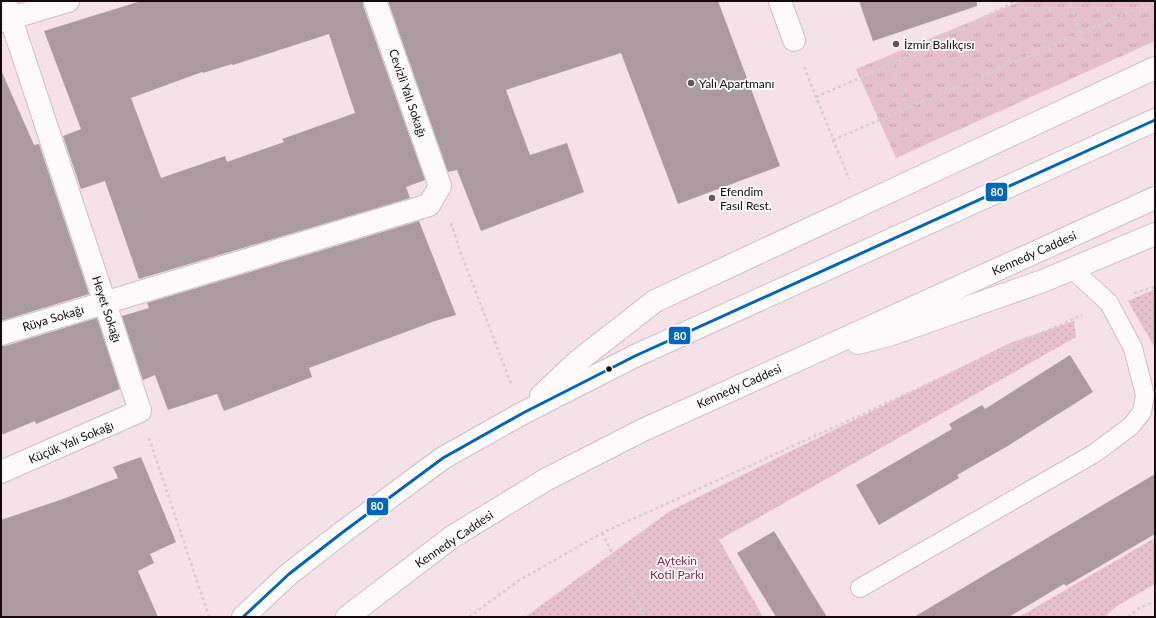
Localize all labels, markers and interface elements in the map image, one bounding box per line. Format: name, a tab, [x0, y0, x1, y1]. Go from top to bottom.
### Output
place label: İzmir Balıkçısı	[904, 37, 974, 52]
marker: İzmir Balıkçısı	[891, 39, 901, 49]
street label: Cevizli Yalı Sokağı	[386, 47, 430, 139]
place label: Yalı Apartmanı	[699, 76, 774, 91]
marker: Yalı Apartmanı	[686, 78, 696, 88]
line badge: 80	[985, 182, 1008, 202]
place label: Efendim Fasıl Rest.	[720, 184, 772, 213]
text: 80	[991, 185, 1004, 198]
marker: Efendim Fasıl Rest.	[707, 193, 717, 203]
street label: Kennedy Caddesi	[989, 228, 1079, 278]
street label: Heyet Sokağı	[89, 274, 125, 344]
street label: Rüya Sokağı	[20, 302, 86, 334]
line badge: 80	[668, 326, 691, 345]
text: 80	[674, 329, 687, 342]
street label: Kennedy Caddesi	[694, 361, 784, 411]
unlabelled marker	[604, 364, 614, 374]
street label: Küçük Yalı Sokağı	[26, 417, 116, 467]
line badge: 80	[366, 497, 389, 516]
text: 80	[371, 499, 384, 512]
street label: Kennedy Caddesi	[412, 507, 496, 571]
park label: Aytekin Kotil Parkı	[650, 553, 704, 582]

